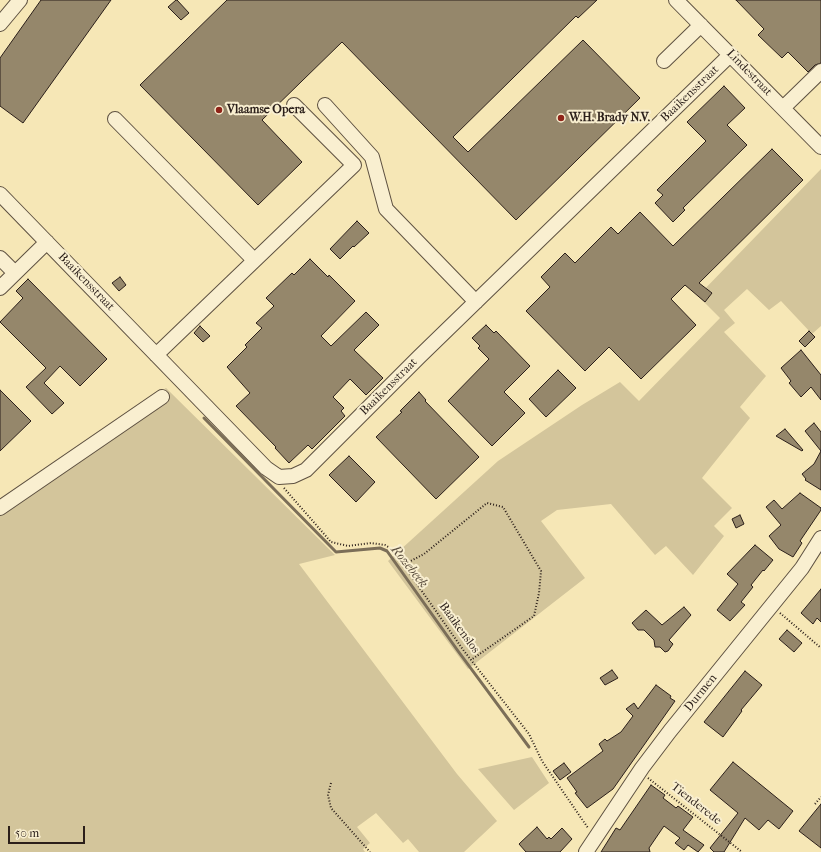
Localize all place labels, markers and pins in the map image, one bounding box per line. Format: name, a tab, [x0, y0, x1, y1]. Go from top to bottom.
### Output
place label: Vlaamse Opera	[227, 103, 305, 117]
marker: Vlaamse Opera	[214, 105, 224, 115]
place label: W.H. Brady N.V.	[569, 111, 650, 125]
marker: W.H. Brady N.V.	[556, 113, 566, 123]

